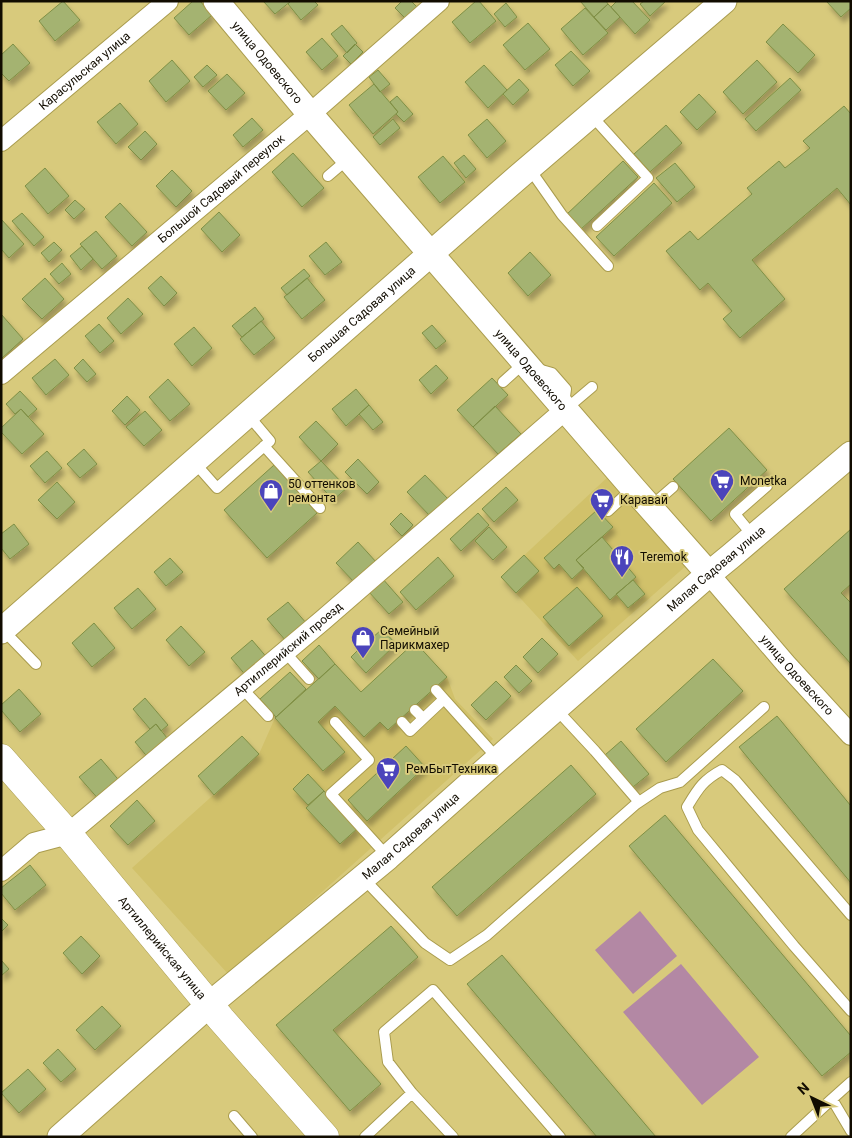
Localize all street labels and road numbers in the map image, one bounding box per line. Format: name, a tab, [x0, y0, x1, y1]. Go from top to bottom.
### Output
street label: улица Одоевского	[229, 18, 306, 107]
street label: Карасульская улица	[36, 29, 133, 113]
street label: Большой Садовый переулок	[155, 131, 288, 246]
street label: Большая Садовая улица	[305, 264, 418, 365]
street label: улица Одоевского	[492, 326, 570, 413]
street label: Малая Садовая улица	[664, 523, 768, 615]
street label: Артиллерийский проезд	[231, 599, 345, 699]
street label: улица Одоевского	[757, 632, 836, 718]
street label: Малая Садовая улица	[359, 790, 462, 882]
street label: Артиллерийская улица	[115, 893, 209, 1002]

